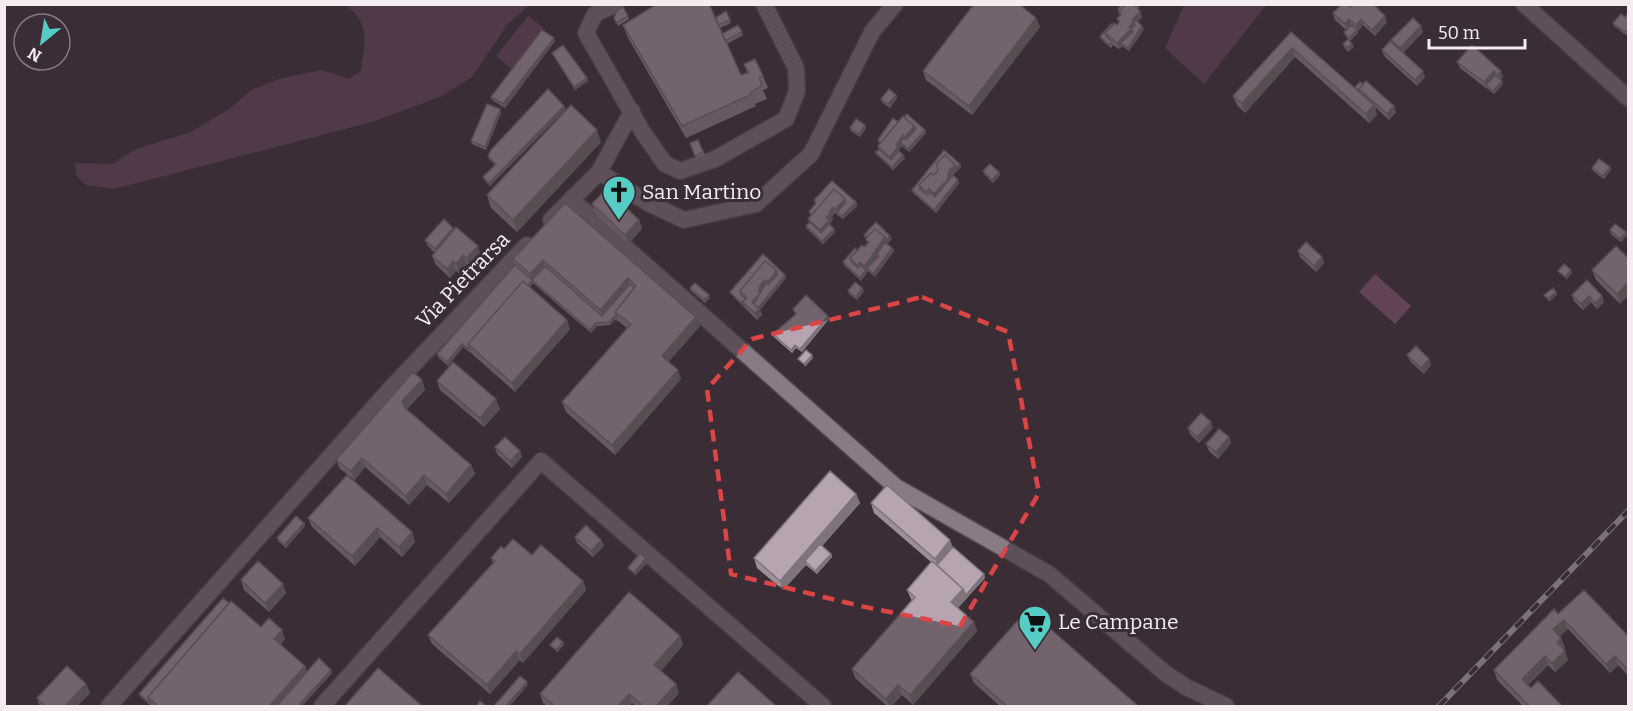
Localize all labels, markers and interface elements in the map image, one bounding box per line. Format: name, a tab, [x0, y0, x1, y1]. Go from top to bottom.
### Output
north arrow	[12, 12, 72, 72]
scale bar	[1429, 12, 1525, 50]
text: 50 m	[1438, 22, 1480, 44]
text: N	[25, 43, 45, 66]
church icon: San Martino	[601, 174, 637, 221]
place label: San Martino	[642, 179, 761, 205]
street label: Via Pietrarsa	[411, 226, 516, 333]
supermarket icon: Le Campane	[1017, 604, 1053, 651]
place label: Le Campane	[1058, 609, 1178, 635]

